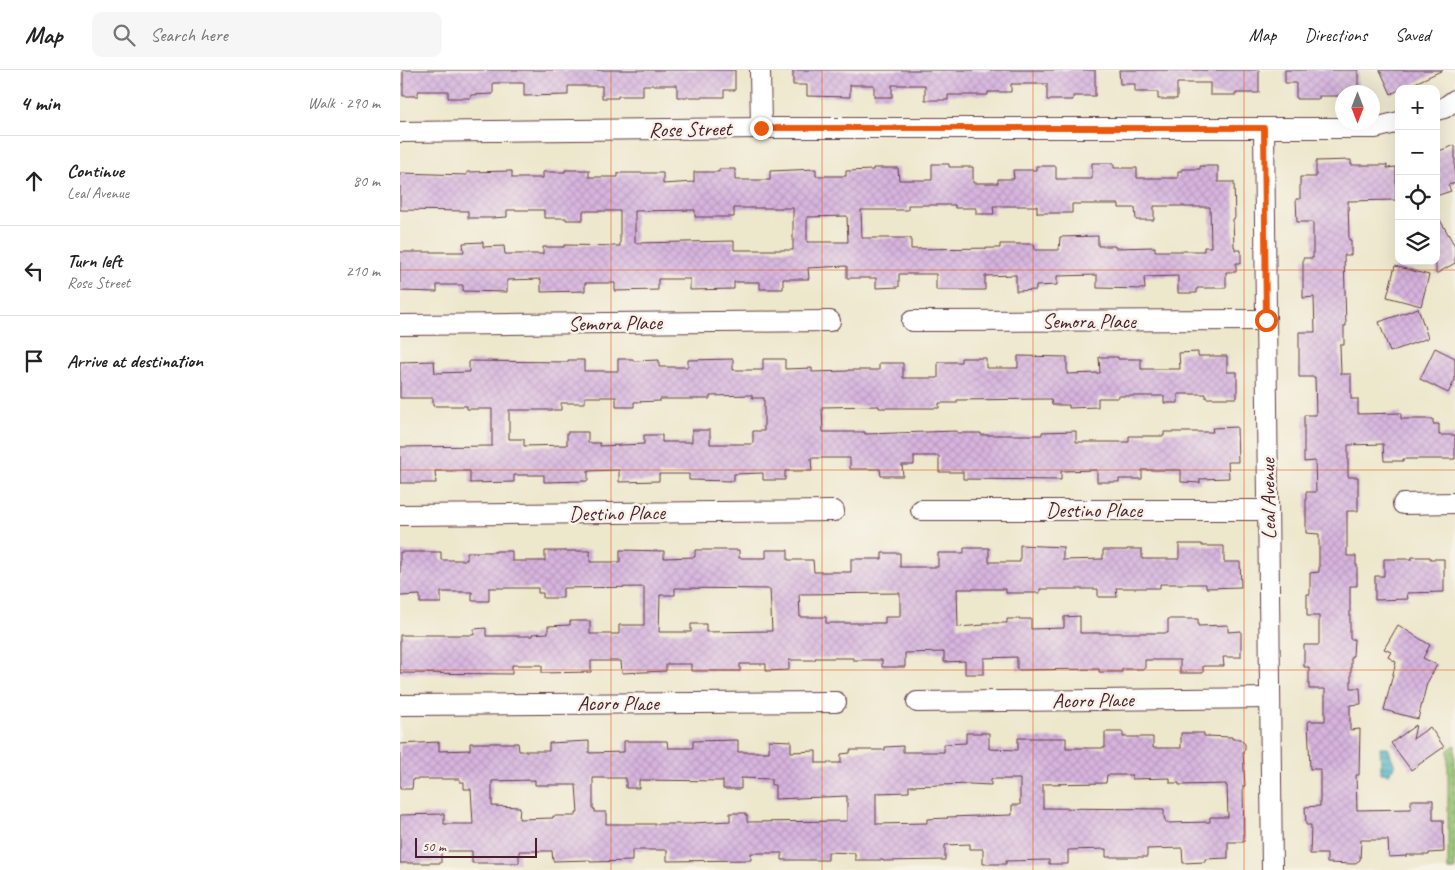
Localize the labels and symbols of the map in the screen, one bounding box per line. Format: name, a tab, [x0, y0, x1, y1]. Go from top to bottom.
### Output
north arrow	[1335, 85, 1380, 130]
street label: Rose Street	[648, 115, 734, 143]
route end	[750, 117, 773, 140]
street label: Semora Place	[1042, 308, 1137, 334]
street label: Semora Place	[568, 309, 663, 337]
route start	[1255, 309, 1278, 332]
street label: Leal Avenue	[1254, 457, 1282, 540]
street label: Destino Place	[1046, 497, 1143, 523]
street label: Destino Place	[569, 499, 666, 527]
street label: Acoro Place	[1052, 686, 1136, 714]
street label: Acoro Place	[577, 690, 661, 716]
scale bar	[415, 835, 538, 858]

